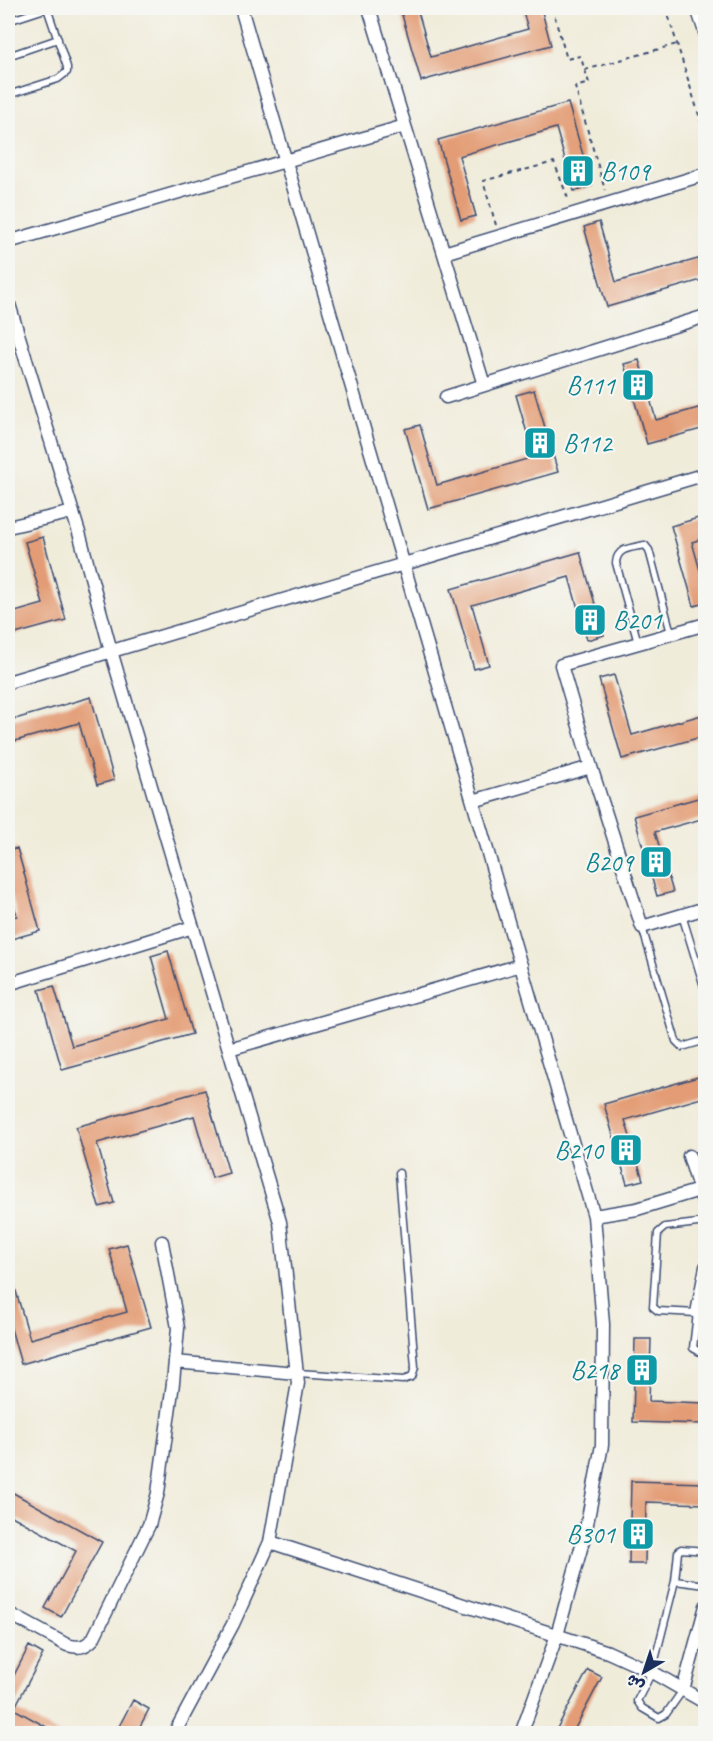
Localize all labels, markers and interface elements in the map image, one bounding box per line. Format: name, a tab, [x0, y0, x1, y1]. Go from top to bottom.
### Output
building icon: B109	[560, 153, 596, 189]
place label: B109	[601, 155, 652, 188]
building icon: B111	[620, 367, 656, 403]
place label: B111	[566, 369, 616, 402]
building icon: B112	[522, 425, 558, 461]
place label: B112	[563, 427, 614, 460]
building icon: B201	[572, 602, 608, 638]
place label: B201	[613, 604, 663, 637]
building icon: B209	[638, 844, 674, 880]
place label: B209	[584, 846, 635, 879]
building icon: B210	[608, 1132, 644, 1168]
place label: B210	[554, 1134, 605, 1167]
building icon: B218	[624, 1352, 660, 1388]
place label: B218	[570, 1354, 621, 1387]
building icon: B301	[620, 1516, 656, 1552]
place label: B301	[566, 1518, 616, 1551]
north arrow	[614, 1642, 674, 1702]
text: ش	[622, 1670, 648, 1696]

